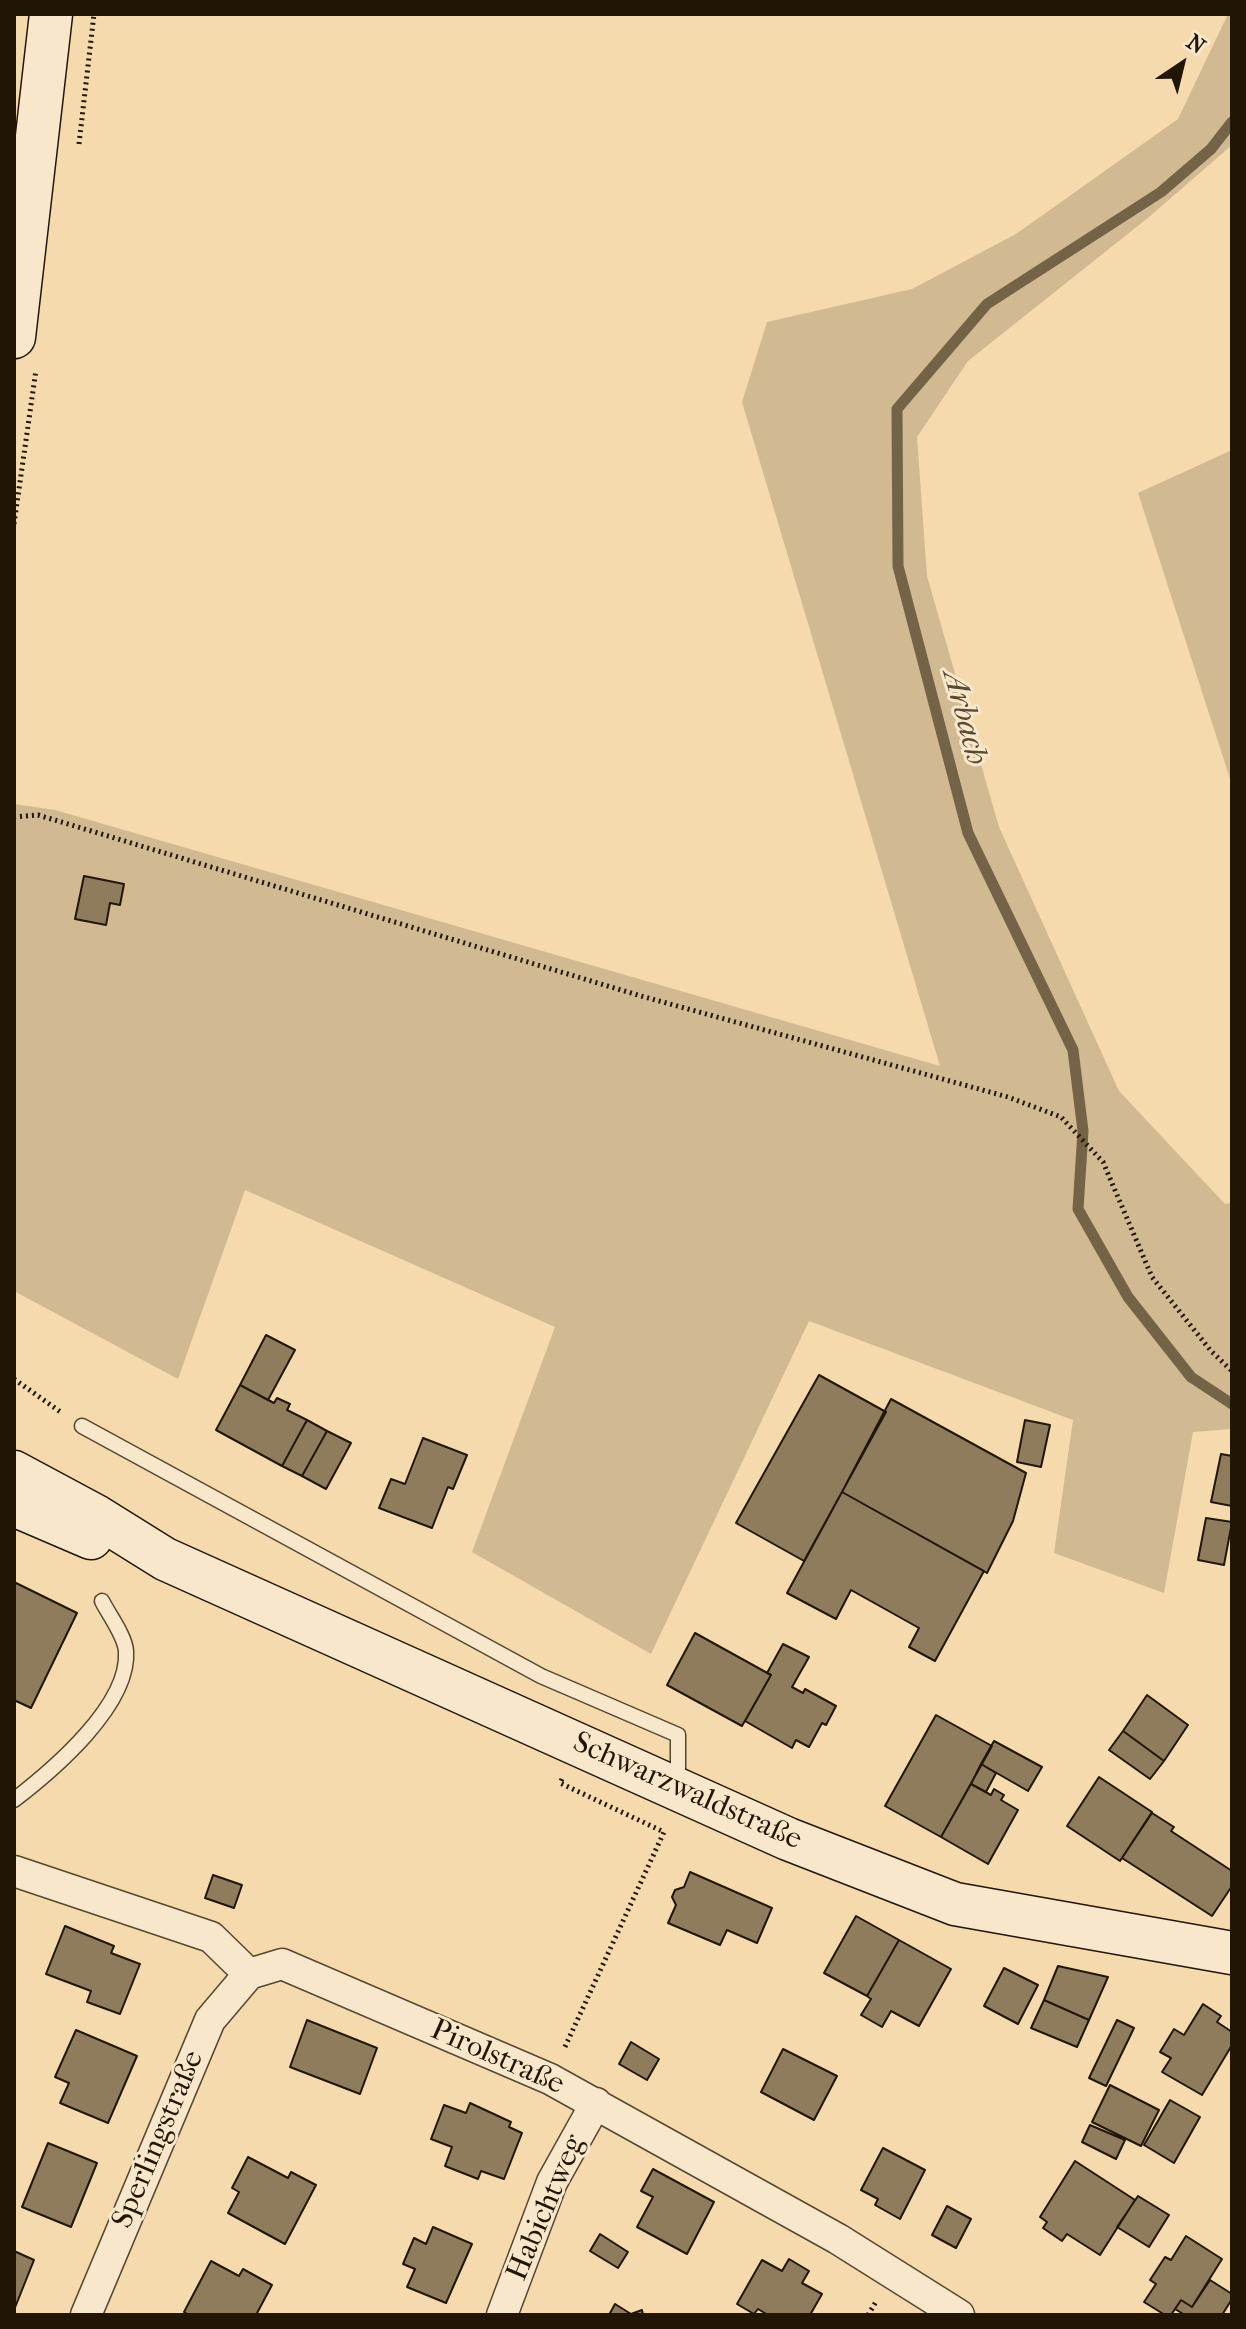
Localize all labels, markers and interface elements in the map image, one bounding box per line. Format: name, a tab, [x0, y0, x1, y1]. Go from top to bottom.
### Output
north arrow	[1142, 24, 1222, 104]
text: N	[1181, 29, 1210, 60]
water label: Arbach	[933, 667, 995, 769]
street label: Schwarzwaldstraße	[567, 1725, 807, 1859]
street label: Pirolstraße	[425, 2013, 569, 2103]
street label: Sperlingstraße	[105, 2046, 213, 2234]
street label: Habichtweg	[500, 2130, 594, 2286]

